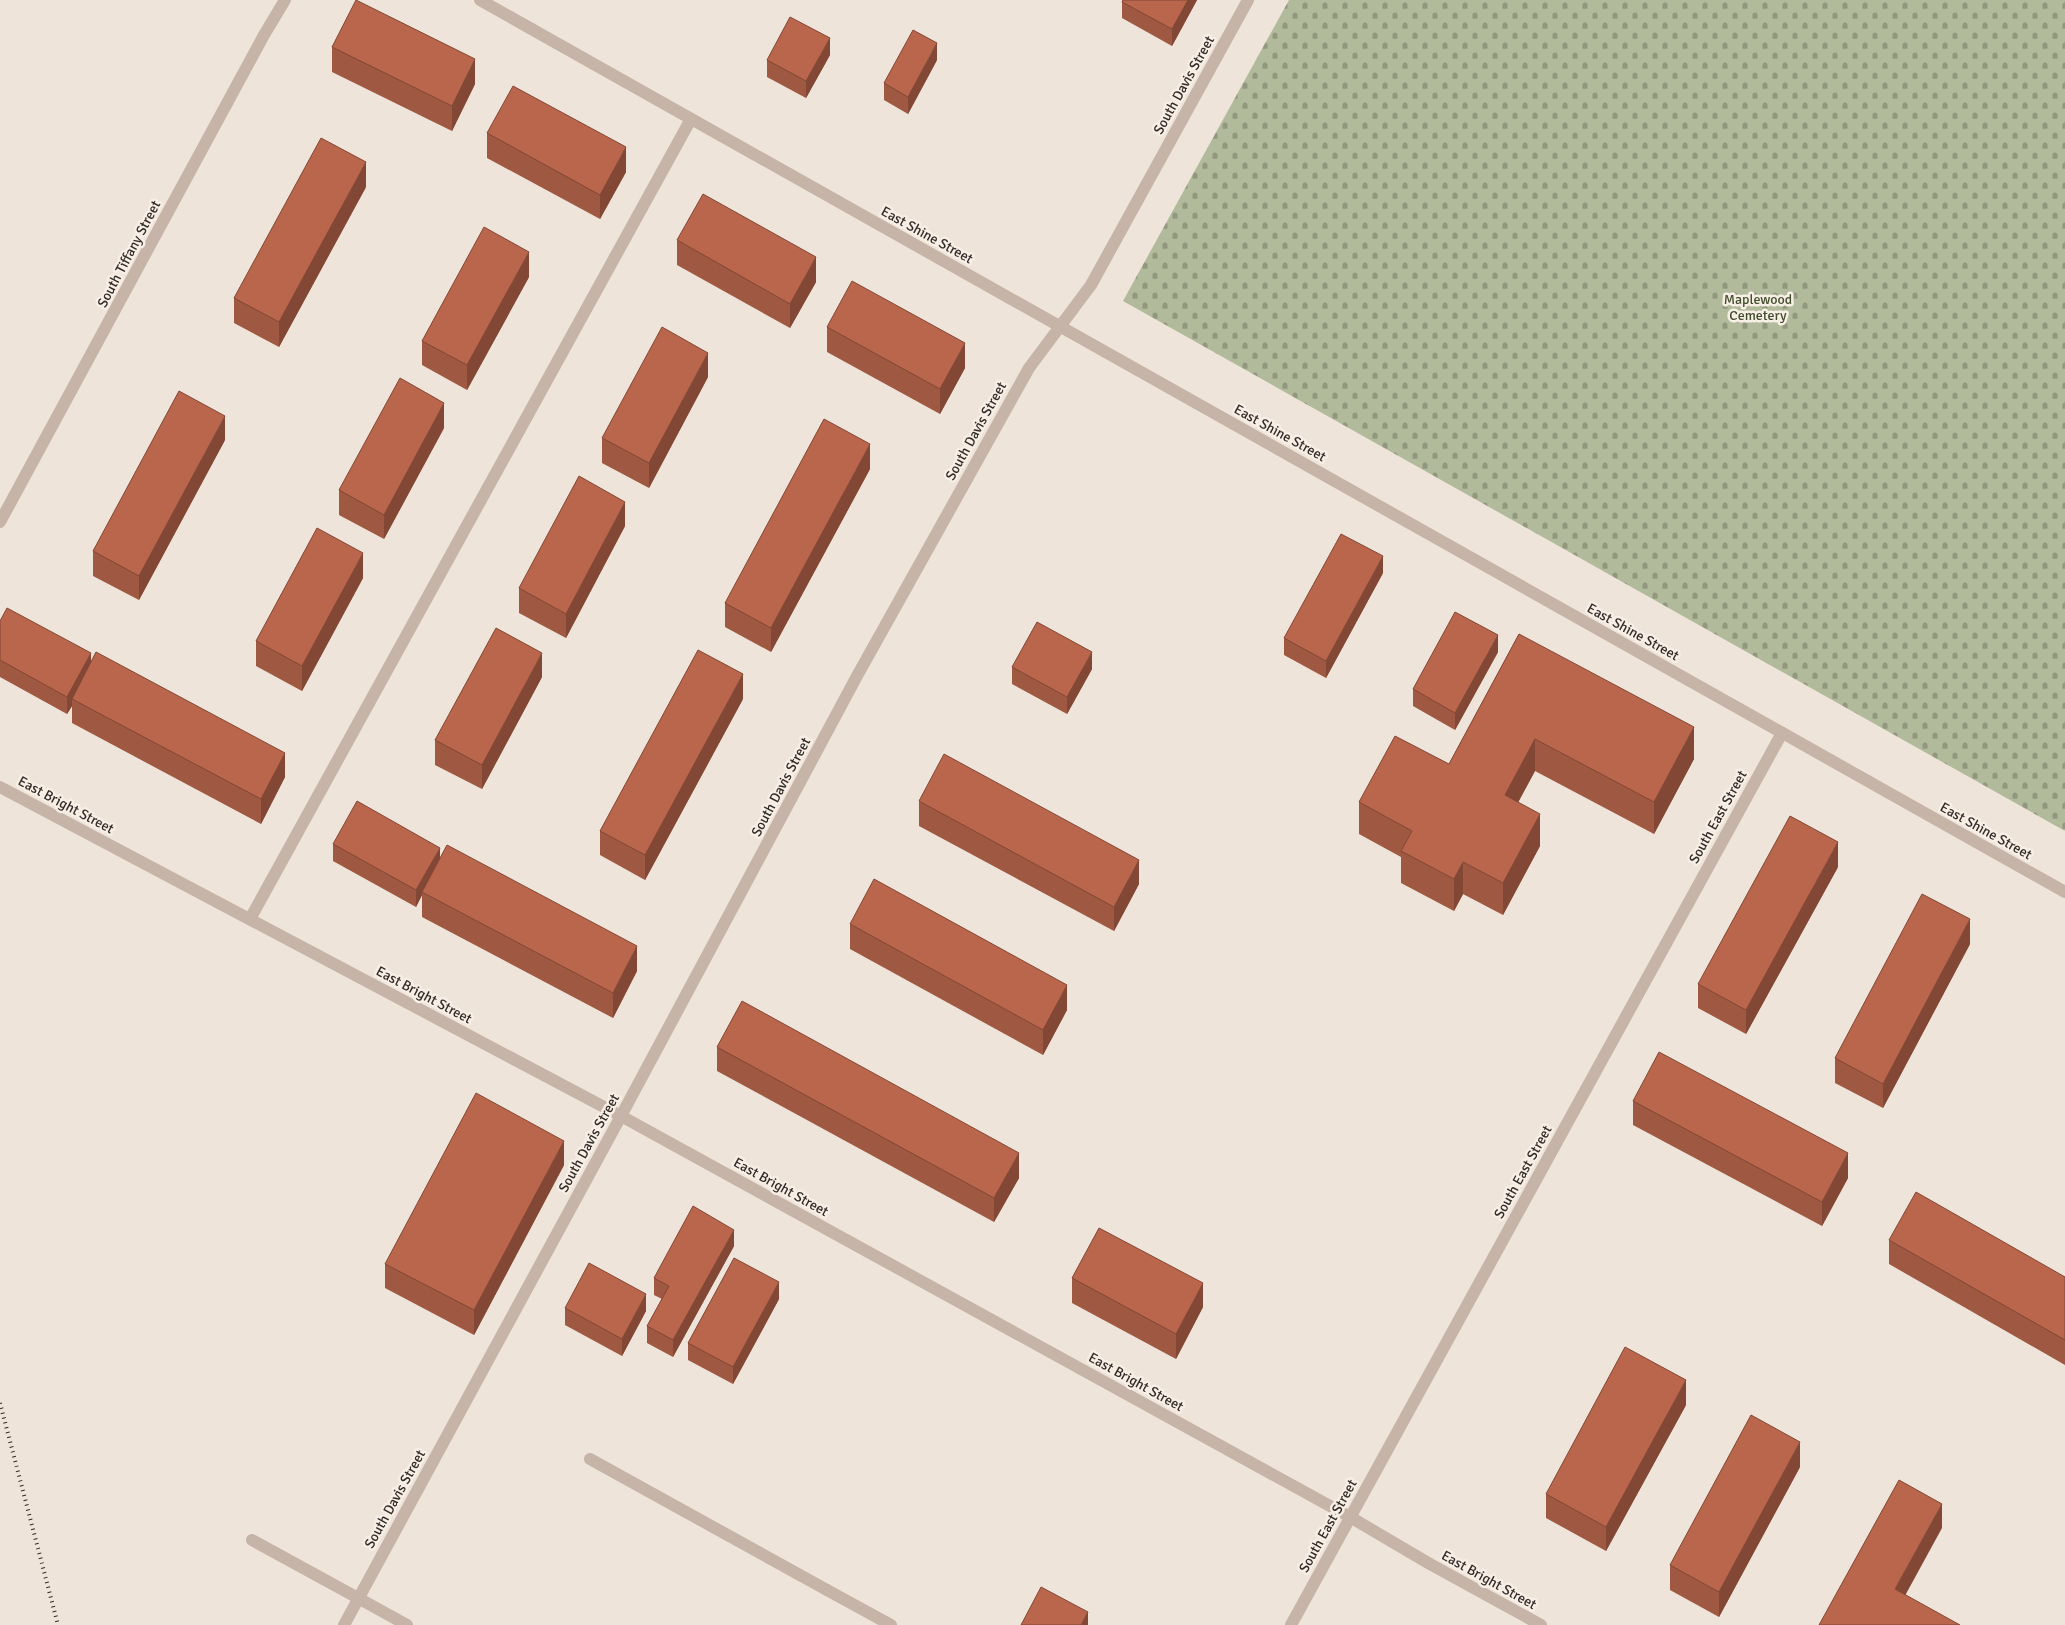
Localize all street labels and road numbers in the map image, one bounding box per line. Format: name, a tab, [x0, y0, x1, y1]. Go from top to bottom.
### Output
street label: South Davis Street	[1150, 33, 1218, 137]
street label: South Tiffany Street	[94, 198, 164, 310]
street label: East Shine Street	[878, 203, 976, 267]
street label: South Davis Street	[942, 379, 1010, 483]
street label: East Shine Street	[1231, 401, 1329, 465]
street label: East Shine Street	[1584, 600, 1682, 664]
street label: South Davis Street	[748, 734, 814, 839]
street label: South East Street	[1685, 767, 1751, 867]
street label: East Bright Street	[15, 773, 117, 837]
street label: East Shine Street	[1937, 799, 2035, 863]
street label: East Bright Street	[373, 963, 475, 1027]
street label: South Davis Street	[555, 1091, 623, 1195]
street label: South East Street	[1490, 1122, 1556, 1222]
street label: East Bright Street	[731, 1154, 832, 1220]
street label: East Bright Street	[1086, 1349, 1187, 1415]
street label: South Davis Street	[361, 1447, 429, 1551]
street label: South East Street	[1295, 1476, 1361, 1576]
street label: East Bright Street	[1439, 1547, 1540, 1613]

